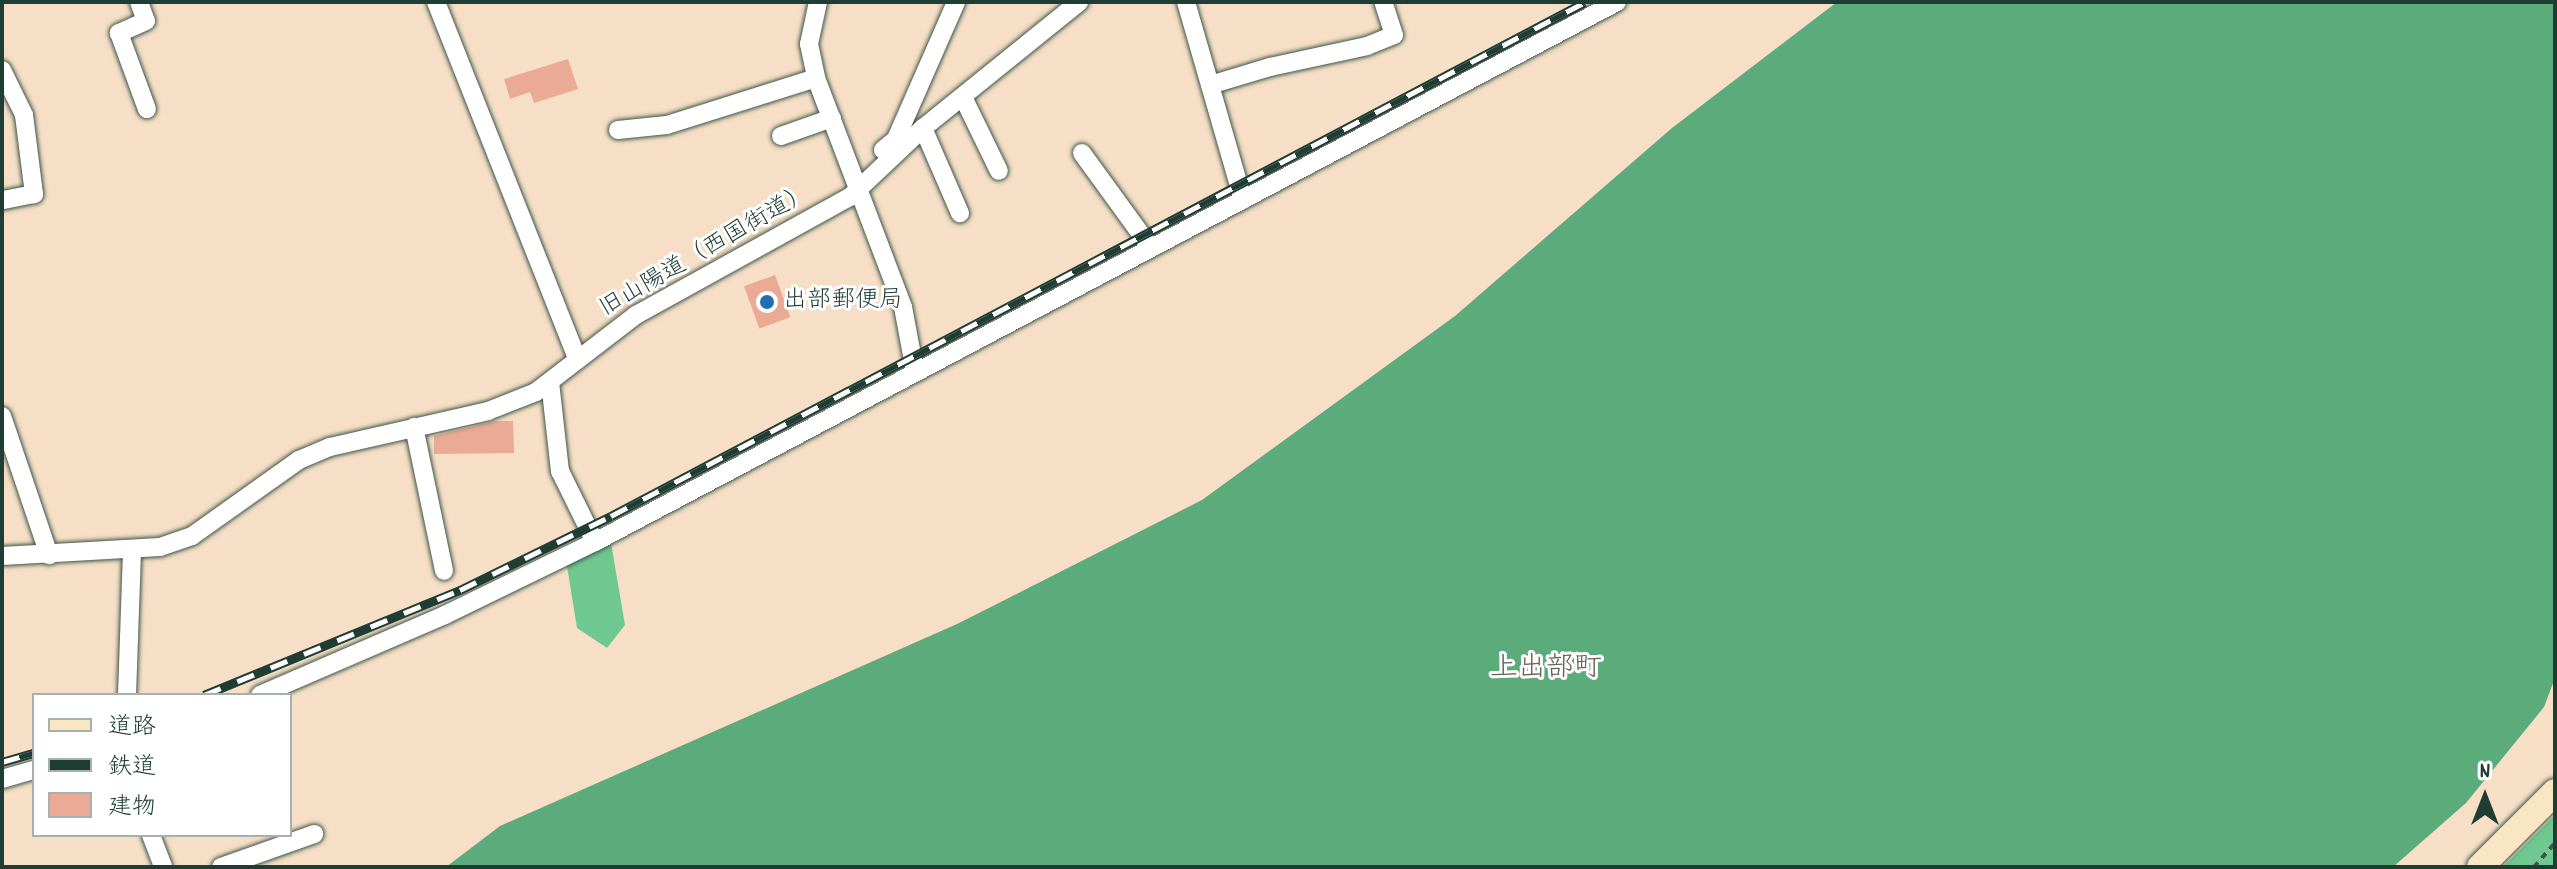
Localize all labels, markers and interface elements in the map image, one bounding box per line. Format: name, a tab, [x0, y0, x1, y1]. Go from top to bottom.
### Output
street label: 旧山陽道（西国街道）	[595, 180, 817, 324]
place label: 出部郵便局	[783, 288, 903, 316]
marker: 出部郵便局	[758, 293, 776, 311]
district label: 上出部町	[1490, 653, 1602, 687]
legend	[32, 693, 292, 837]
text: 道路	[108, 711, 156, 745]
text: 鉄道	[108, 751, 156, 785]
north arrow	[2445, 757, 2525, 837]
text: N	[2480, 757, 2490, 788]
text: 建物	[108, 791, 156, 825]

